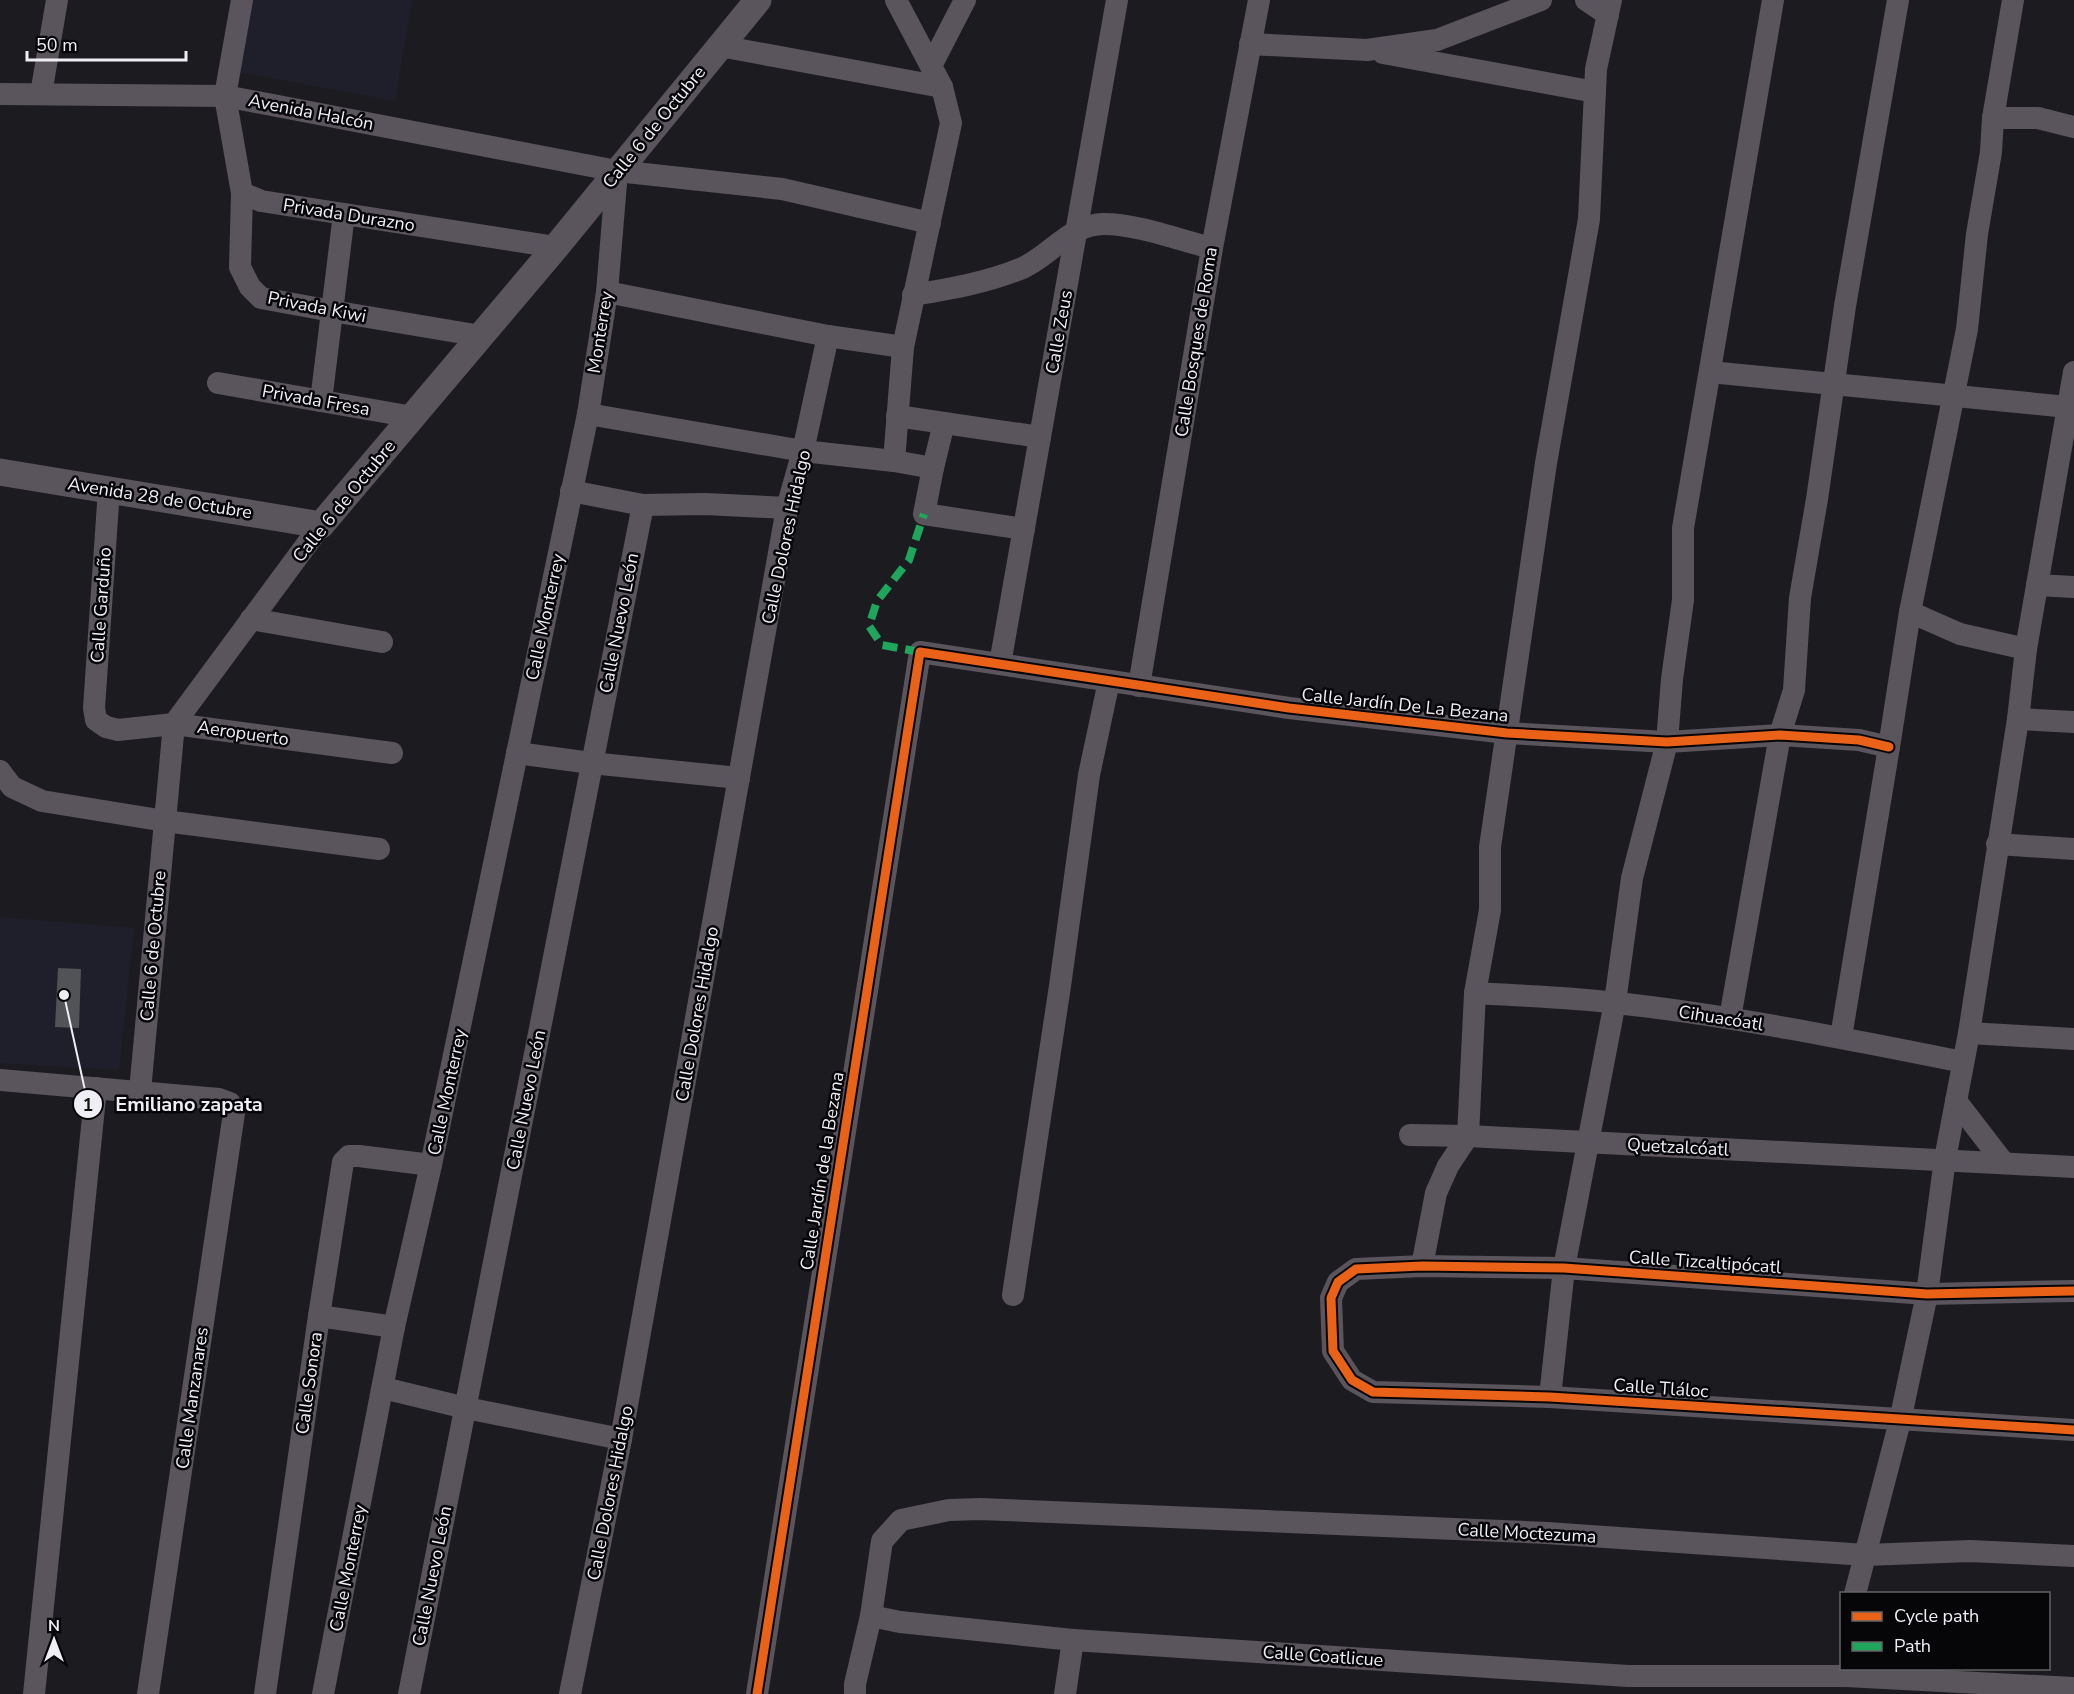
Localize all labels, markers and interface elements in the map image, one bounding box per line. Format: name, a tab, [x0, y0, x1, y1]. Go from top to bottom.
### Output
scale bar	[27, 24, 186, 62]
text: 50 m	[36, 33, 78, 57]
street label: Calle 6 de Octubre	[597, 61, 711, 193]
street label: Avenida Halcón	[246, 88, 376, 136]
street label: Privada Durazno	[281, 193, 417, 237]
street label: Calle Bosques de Roma	[1169, 245, 1223, 439]
street label: Privada Kiwi	[266, 286, 368, 328]
street label: Monterrey	[582, 288, 618, 375]
street label: Calle Zeus	[1040, 288, 1078, 376]
street label: Privada Fresa	[260, 379, 372, 421]
street label: Calle 6 de Octubre	[287, 435, 401, 567]
street label: Calle Dolores Hidalgo	[756, 448, 816, 626]
street label: Avenida 28 de Octubre	[66, 472, 254, 524]
street label: Calle Garduño	[85, 546, 117, 664]
street label: Calle Monterrey	[520, 551, 570, 683]
street label: Calle Nuevo León	[594, 551, 644, 695]
street label: Calle Jardín De La Bezana	[1300, 682, 1510, 728]
street label: Aeropuerto	[196, 715, 290, 751]
street label: Calle 6 de Octubre	[134, 870, 172, 1022]
street label: Calle Dolores Hidalgo	[670, 924, 724, 1104]
street label: Cihuacóatl	[1677, 999, 1766, 1037]
street label: Calle Monterrey	[422, 1026, 472, 1158]
street label: Calle Nuevo León	[501, 1028, 551, 1172]
street label: Calle Jardín de la Bezana	[794, 1070, 850, 1272]
callout: Emiliano zapata	[73, 1085, 275, 1123]
text: Emiliano zapata	[115, 1091, 263, 1118]
text: 1	[83, 1093, 93, 1117]
street label: Quetzalcóatl	[1626, 1132, 1730, 1162]
street label: Calle Tizcaltipócatl	[1628, 1245, 1783, 1279]
street label: Calle Manzanares	[170, 1325, 214, 1471]
street label: Calle Sonora	[290, 1330, 328, 1436]
street label: Calle Tláloc	[1613, 1373, 1709, 1403]
street label: Calle Dolores Hidalgo	[581, 1404, 639, 1582]
street label: Calle Monterrey	[324, 1502, 372, 1634]
street label: Calle Nuevo León	[407, 1504, 457, 1648]
street label: Calle Moctezuma	[1457, 1517, 1597, 1549]
legend	[1840, 1592, 2050, 1670]
text: Cycle path	[1894, 1604, 1979, 1628]
north arrow	[24, 1610, 84, 1670]
text: N	[48, 1615, 60, 1637]
text: Path	[1894, 1634, 1931, 1658]
street label: Calle Coatlicue	[1262, 1640, 1384, 1672]

